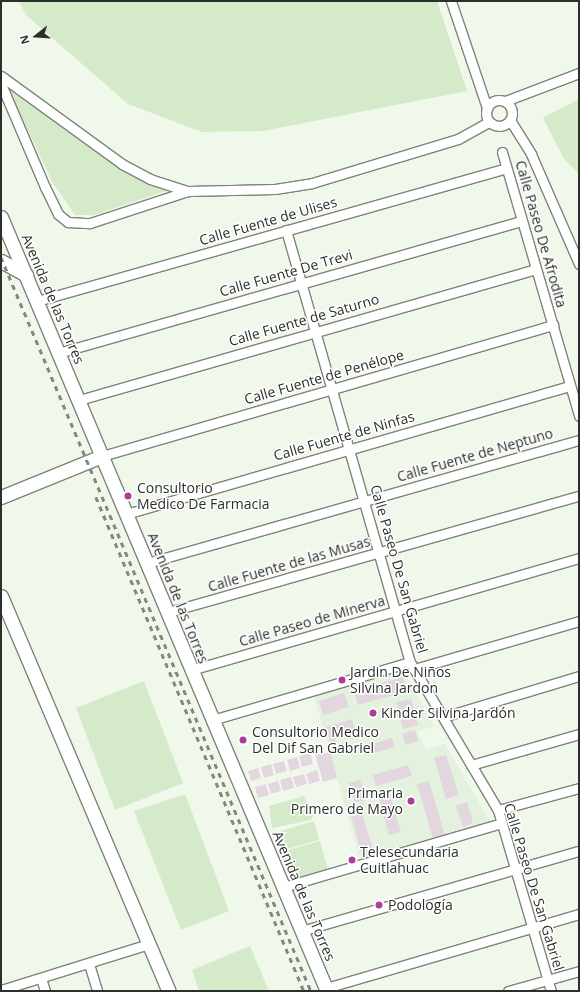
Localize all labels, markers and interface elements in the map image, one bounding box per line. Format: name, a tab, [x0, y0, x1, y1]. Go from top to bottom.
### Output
north arrow	[16, 16, 56, 56]
text: N	[16, 33, 33, 46]
street label: Calle Paseo De Afrodita	[512, 159, 570, 309]
street label: Calle Fuente de Ulises	[197, 193, 339, 249]
street label: Avenida de las Torres	[18, 231, 88, 367]
street label: Calle Fuente De Trevi	[218, 246, 354, 300]
street label: Calle Fuente de Saturno	[227, 290, 381, 350]
street label: Calle Fuente de Penélope	[242, 346, 406, 408]
street label: Calle Fuente de Ninfas	[272, 408, 416, 464]
street label: Calle Fuente de Neptuno	[395, 425, 555, 485]
place label: Consultorio Medico De Farmacia	[137, 480, 269, 512]
street label: Calle Paseo De San Gabriel	[367, 483, 431, 655]
marker: Consultorio Medico De Farmacia	[122, 490, 134, 502]
street label: Avenida de las Torres	[144, 530, 212, 666]
street label: Calle Fuente de las Musas	[206, 533, 372, 595]
street label: Calle Paseo de Minerva	[237, 592, 387, 650]
place label: Jardin De Niños Silvina Jardon	[350, 664, 451, 696]
marker: Jardin De Niños Silvina Jardon	[337, 675, 347, 685]
place label: Kinder Silvina Jardón	[381, 705, 516, 721]
marker: Kinder Silvina Jardón	[368, 708, 378, 718]
place label: Consultorio Medico Del Dif San Gabriel	[252, 724, 379, 756]
marker: Consultorio Medico Del Dif San Gabriel	[237, 734, 249, 746]
place label: Primaria Primero de Mayo	[291, 785, 403, 818]
marker: Primaria Primero de Mayo	[406, 796, 416, 806]
street label: Calle Paseo De San Gabriel	[500, 801, 568, 973]
street label: Avenida de las Torres	[269, 828, 339, 964]
place label: Telesecundaria Cuitlahuac	[360, 844, 459, 876]
marker: Telesecundaria Cuitlahuac	[347, 855, 357, 865]
place label: Podología	[388, 897, 453, 913]
marker: Podología	[373, 899, 385, 911]

